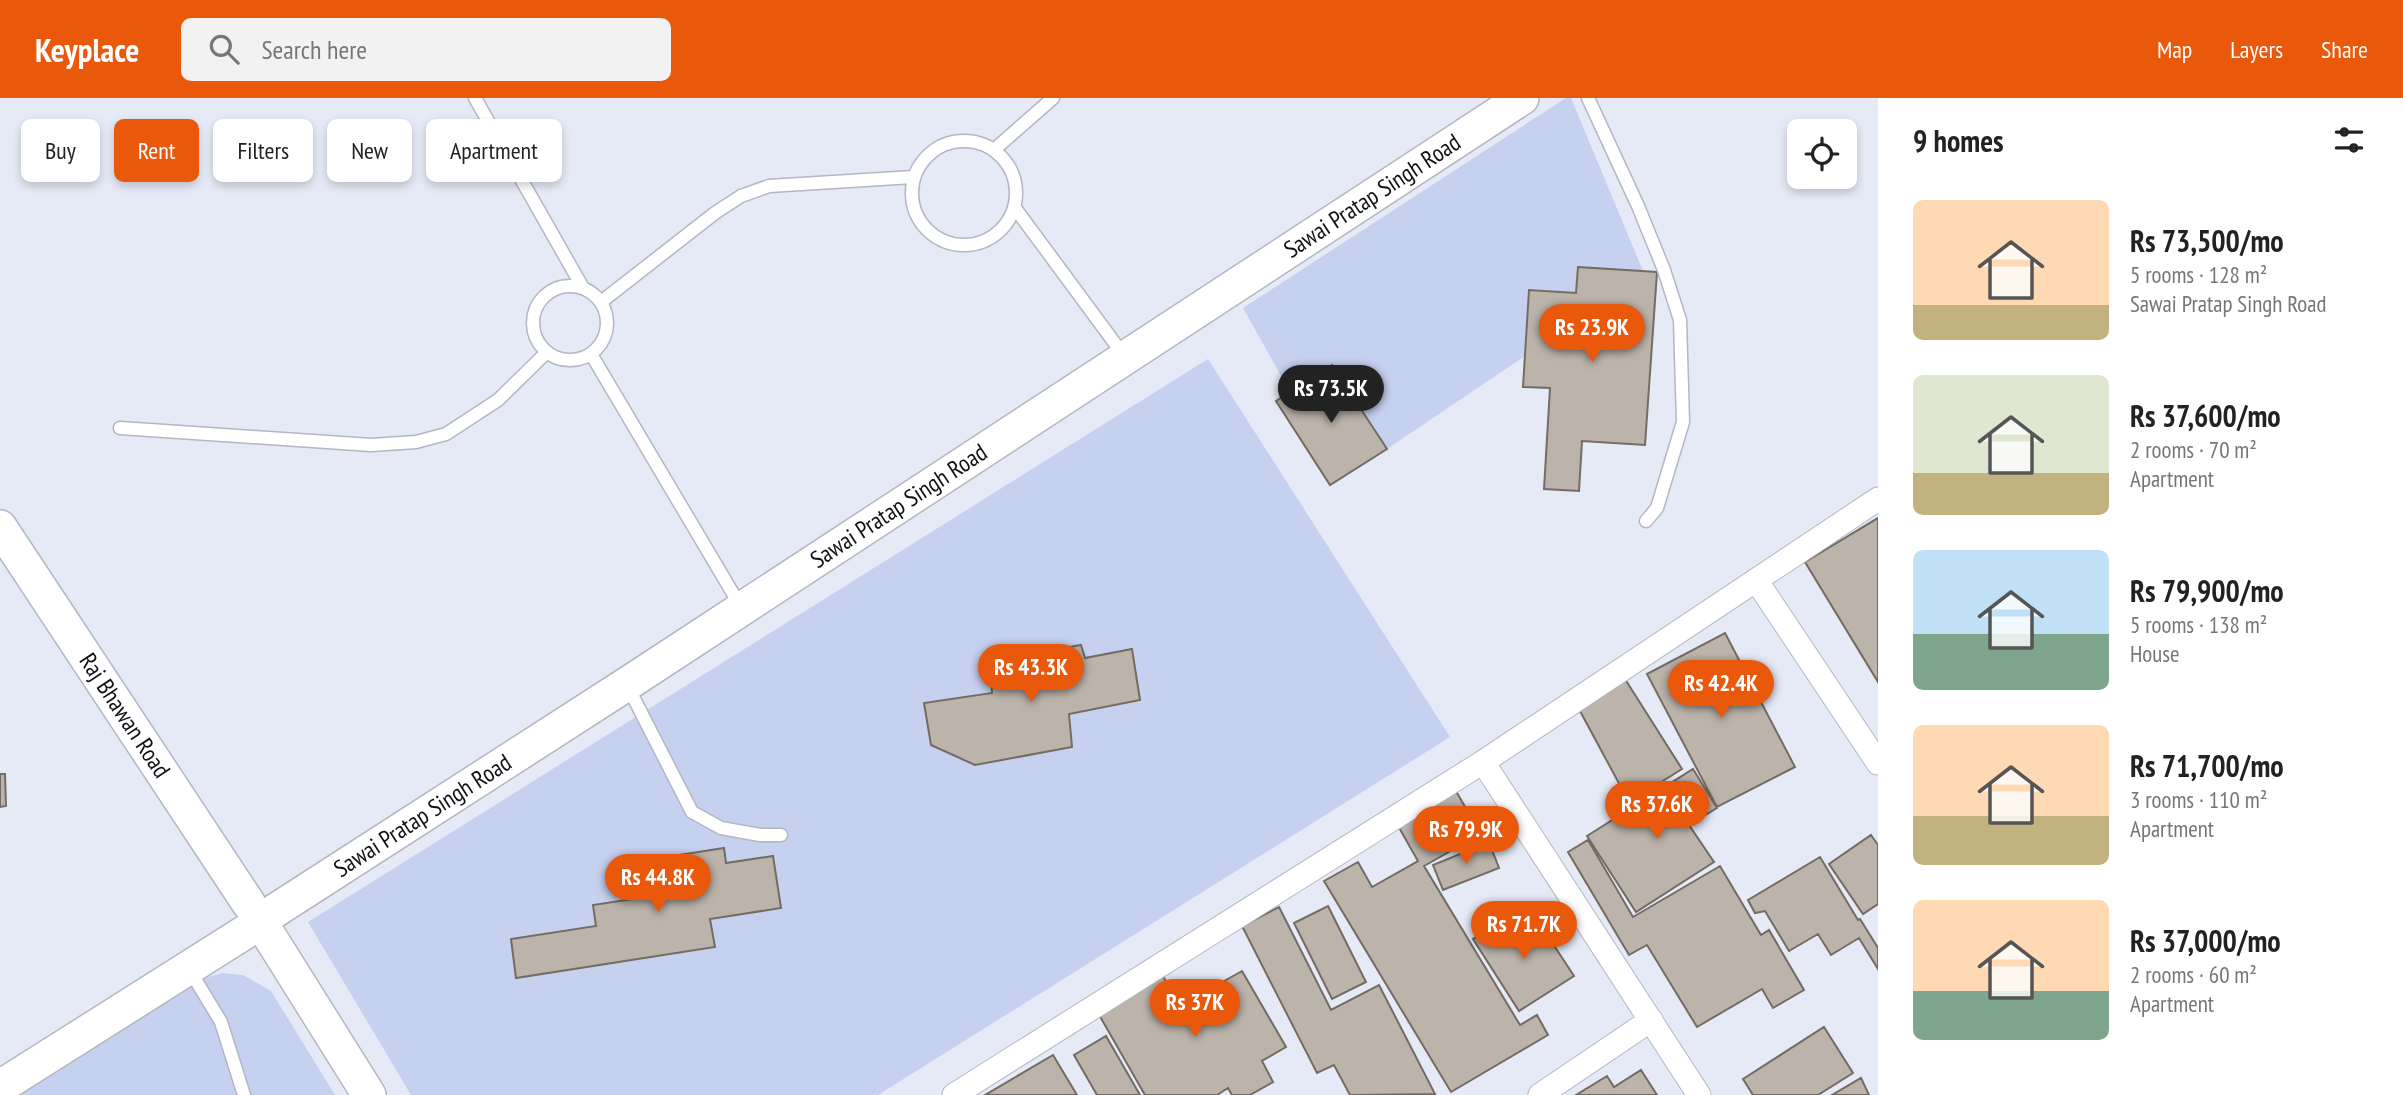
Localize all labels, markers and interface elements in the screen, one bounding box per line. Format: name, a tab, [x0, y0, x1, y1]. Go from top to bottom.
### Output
search box	[181, 18, 671, 81]
text: Keyplace	[35, 28, 139, 71]
icon: search	[205, 30, 243, 68]
text: Search here	[261, 33, 367, 66]
text: Map	[2157, 34, 2192, 65]
text: Layers	[2230, 34, 2283, 65]
text: Share	[2321, 34, 2368, 65]
chip: Buy	[21, 119, 100, 182]
chip: Rent	[114, 119, 199, 182]
chip: Filters	[213, 119, 313, 182]
chip: New	[327, 119, 412, 182]
chip: Apartment	[426, 119, 562, 182]
map controls	[1787, 119, 1857, 189]
button: locate	[1787, 119, 1857, 189]
text: 9 homes	[1913, 121, 2004, 160]
icon: filters	[2330, 121, 2368, 159]
street label: Sawai Pratap Singh Road	[1278, 126, 1466, 265]
text: Rs 73,500/mo	[2130, 221, 2284, 260]
icon: home	[1969, 228, 2053, 312]
text: 5 rooms · 128 m²	[2130, 260, 2267, 289]
text: Sawai Pratap Singh Road	[2130, 289, 2326, 318]
pin: Rs 23.9K	[1520, 304, 1664, 364]
text: Rs 23.9K	[1555, 312, 1629, 341]
pin: Rs 73.5K	[1259, 366, 1403, 425]
text: Rs 73.5K	[1294, 373, 1368, 402]
text: Rs 37,600/mo	[2130, 396, 2281, 435]
icon: home	[1969, 403, 2053, 487]
text: 2 rooms · 70 m²	[2130, 435, 2257, 464]
street label: Sawai Pratap Singh Road	[804, 436, 993, 575]
text: Apartment	[2130, 464, 2214, 493]
text: Rs 79,900/mo	[2130, 571, 2284, 610]
icon: home	[1969, 578, 2053, 662]
text: 5 rooms · 138 m²	[2130, 610, 2267, 639]
text: House	[2130, 639, 2180, 668]
pin: Rs 43.3K	[959, 644, 1103, 704]
street label: Raj Bhawan Road	[73, 647, 177, 784]
text: Rs 43.3K	[994, 652, 1068, 681]
pin: Rs 42.4K	[1649, 660, 1793, 720]
text: Rs 42.4K	[1684, 668, 1758, 697]
text: Rs 71,700/mo	[2130, 746, 2284, 785]
street label: Sawai Pratap Singh Road	[328, 747, 517, 884]
icon: home	[1969, 753, 2053, 837]
pin: Rs 37.6K	[1585, 782, 1729, 841]
text: 3 rooms · 110 m²	[2130, 785, 2267, 814]
text: Rs 37.6K	[1621, 789, 1693, 818]
pin: Rs 79.9K	[1394, 806, 1538, 866]
text: Rs 79.9K	[1429, 814, 1503, 843]
text: Apartment	[2130, 814, 2214, 843]
pin: Rs 44.8K	[586, 854, 730, 914]
text: Rs 44.8K	[621, 862, 695, 891]
pin: Rs 71.7K	[1452, 902, 1596, 961]
text: Rs 71.7K	[1487, 909, 1561, 938]
text: Rs 37,000/mo	[2130, 921, 2281, 960]
icon: home	[1969, 928, 2053, 1012]
text: 2 rooms · 60 m²	[2130, 960, 2257, 989]
pin: Rs 37K	[1138, 979, 1252, 1039]
text: Rs 37K	[1166, 987, 1224, 1016]
text: Apartment	[2130, 989, 2214, 1018]

